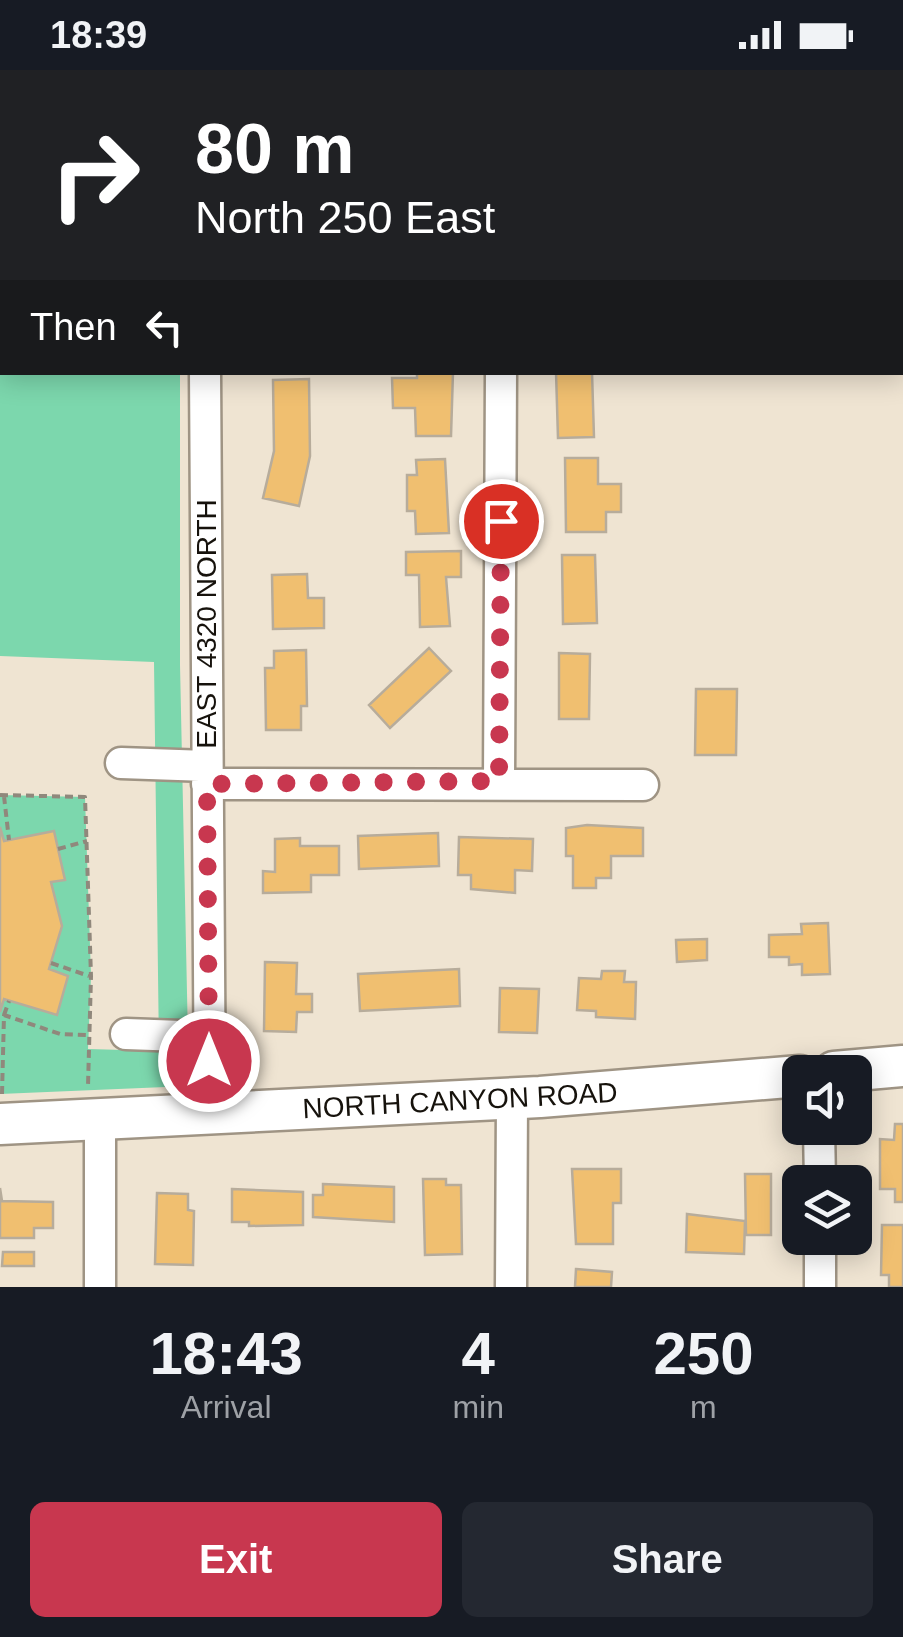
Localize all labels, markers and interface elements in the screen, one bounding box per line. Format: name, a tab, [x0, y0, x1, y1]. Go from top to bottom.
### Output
text: 18:39	[50, 14, 147, 56]
icon: right	[30, 110, 160, 240]
text: 80 m	[195, 110, 355, 188]
text: North 250 East	[195, 192, 495, 243]
icon: left	[137, 300, 192, 355]
text: Then	[30, 306, 117, 348]
pin	[459, 479, 544, 564]
icon: arrive	[474, 494, 529, 549]
street label: EAST 4320 NORTH	[191, 499, 222, 749]
position arrow	[157, 1009, 261, 1113]
map controls	[782, 1055, 872, 1255]
button: sound	[782, 1055, 872, 1145]
street label: NORTH CANYON ROAD	[302, 1077, 618, 1124]
button: layers	[782, 1165, 872, 1255]
text: 18:43	[149, 1320, 303, 1387]
text: 4	[461, 1320, 495, 1387]
text: 250	[653, 1320, 754, 1387]
text: Arrival	[181, 1389, 272, 1425]
text: min	[452, 1389, 504, 1425]
text: m	[690, 1389, 717, 1425]
button: Exit	[30, 1502, 442, 1617]
button: Share	[462, 1502, 873, 1617]

